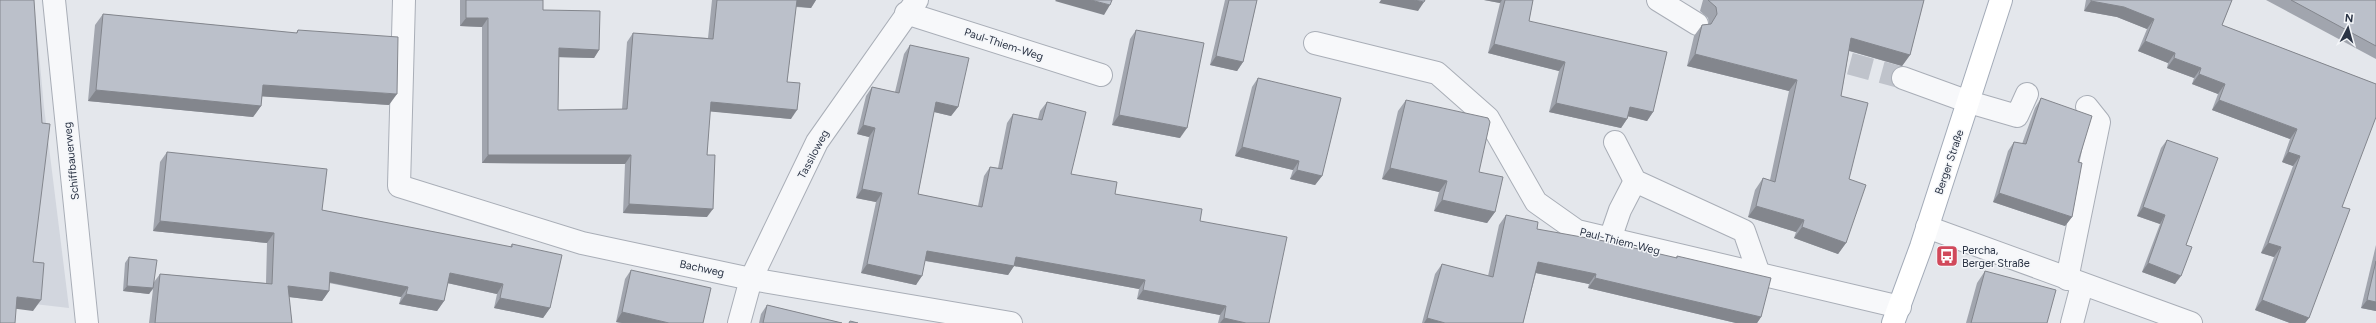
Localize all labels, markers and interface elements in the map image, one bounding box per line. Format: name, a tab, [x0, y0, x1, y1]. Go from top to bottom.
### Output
north arrow	[2328, 8, 2368, 48]
text: N	[2344, 12, 2354, 25]
street label: Paul-Thiem-Weg	[963, 26, 1045, 63]
street label: Schiffbauerweg	[61, 121, 82, 201]
street label: Tassiloweg	[795, 128, 832, 181]
street label: Berger Straße	[1932, 128, 1967, 196]
street label: Paul-Thiem-Weg	[1578, 225, 1661, 258]
bus stop icon: Percha, Berger Straße	[1934, 243, 1960, 269]
place label: Percha, Berger Straße	[1962, 244, 2030, 270]
street label: Bachweg	[678, 257, 725, 280]

